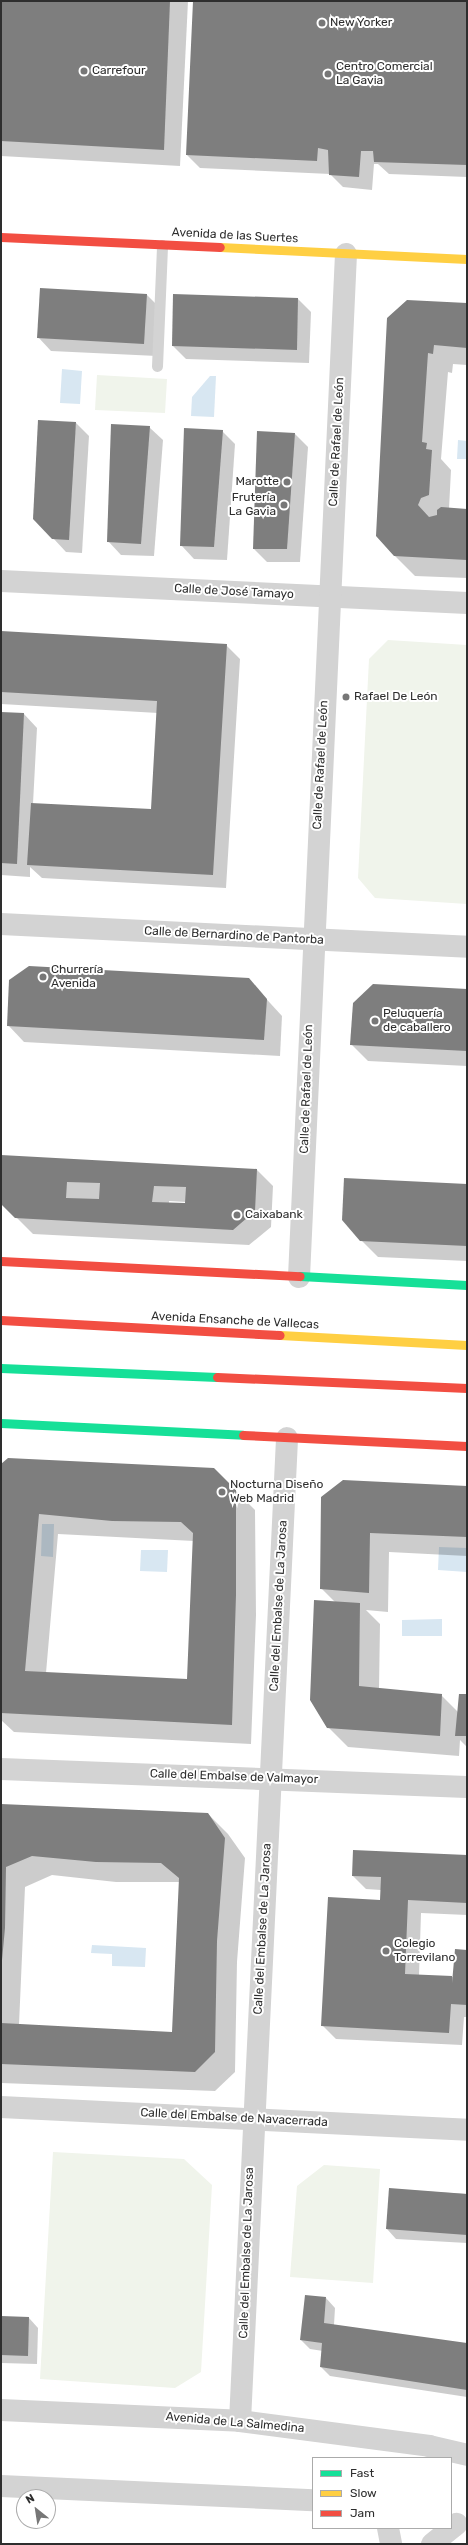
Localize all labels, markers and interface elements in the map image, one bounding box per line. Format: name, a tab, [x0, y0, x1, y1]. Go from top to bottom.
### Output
place label: New Yorker	[330, 16, 393, 30]
marker: New Yorker	[317, 18, 327, 28]
place label: Centro Comercial La Gavia	[336, 60, 433, 88]
place label: Carrefour	[92, 64, 145, 78]
marker: Carrefour	[79, 66, 89, 76]
marker: Centro Comercial La Gavia	[323, 69, 333, 79]
street label: Avenida de las Suertes	[171, 225, 299, 247]
street label: Calle de Rafael de León	[326, 377, 348, 507]
place label: Marotte	[235, 475, 279, 489]
marker: Marotte	[282, 477, 292, 487]
place label: Frutería La Gavia	[229, 491, 276, 519]
marker: Frutería La Gavia	[279, 500, 289, 510]
street label: Calle de José Tamayo	[174, 582, 294, 602]
place label: Rafael De León	[354, 690, 438, 704]
marker: Rafael De León	[341, 692, 351, 702]
street label: Calle de Rafael de León	[310, 700, 332, 830]
street label: Calle de Bernardino de Pantorba	[144, 924, 324, 948]
place label: Churrería Avenida	[51, 963, 103, 991]
marker: Churrería Avenida	[38, 972, 48, 982]
place label: Peluquería de caballero	[383, 1007, 451, 1035]
marker: Peluquería de caballero	[370, 1016, 380, 1026]
street label: Calle de Rafael de León	[298, 1024, 316, 1154]
place label: Caixabank	[245, 1208, 303, 1222]
marker: Caixabank	[232, 1210, 242, 1220]
street label: Avenida Ensanche de Vallecas	[151, 1309, 319, 1333]
place label: Nocturna Diseño Web Madrid	[230, 1478, 323, 1506]
marker: Nocturna Diseño Web Madrid	[217, 1487, 227, 1497]
street label: Calle del Embalse de La Jarosa	[267, 1520, 291, 1692]
street label: Calle del Embalse de Valmayor	[149, 1767, 319, 1787]
street label: Calle del Embalse de La Jarosa	[251, 1843, 275, 2015]
place label: Colegio Torrevilano	[394, 1937, 455, 1965]
marker: Colegio Torrevilano	[381, 1946, 391, 1956]
street label: Calle del Embalse de Navacerrada	[140, 2106, 328, 2130]
street label: Calle del Embalse de La Jarosa	[237, 2167, 257, 2339]
street label: Avenida de La Salmedina	[165, 2410, 305, 2436]
legend	[312, 2457, 452, 2529]
text: Fast	[350, 2466, 374, 2480]
text: Slow	[350, 2486, 377, 2500]
north arrow	[16, 2489, 56, 2529]
text: N	[24, 2491, 37, 2507]
text: Jam	[350, 2506, 375, 2520]

